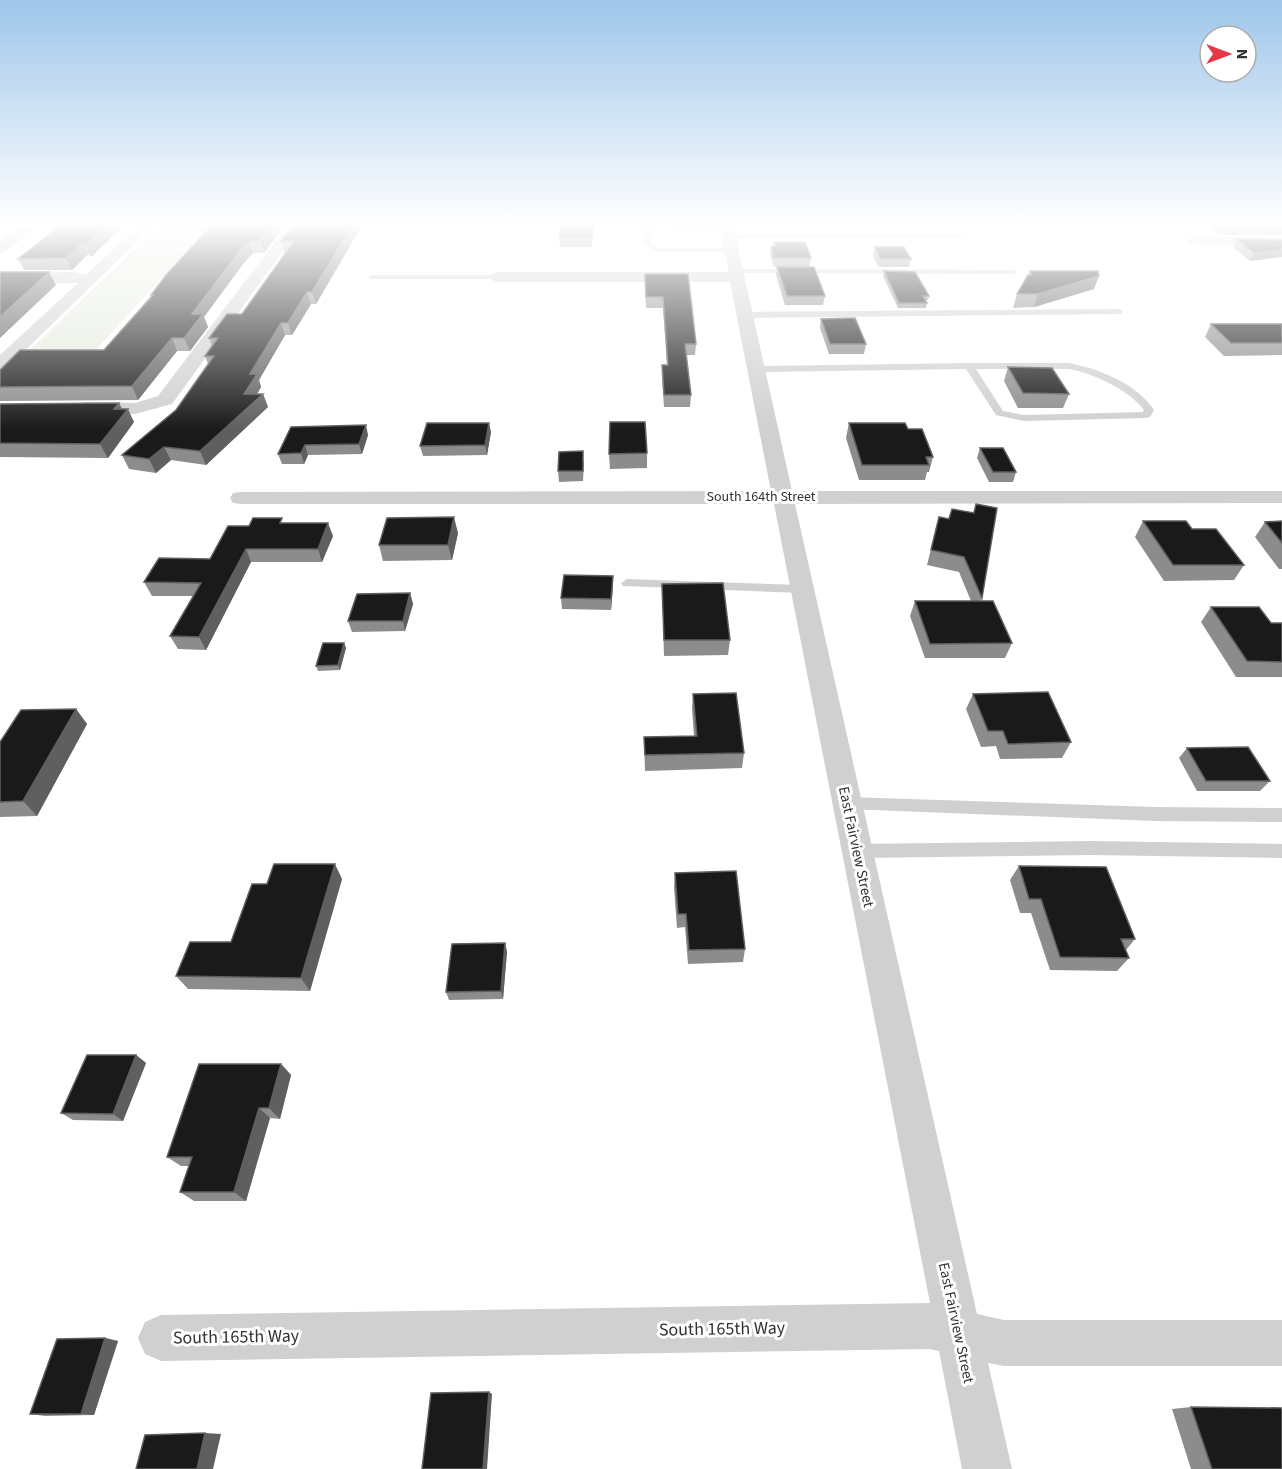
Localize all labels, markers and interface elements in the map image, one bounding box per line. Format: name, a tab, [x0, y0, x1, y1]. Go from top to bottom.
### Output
north arrow	[1198, 24, 1258, 84]
text: N	[1231, 49, 1253, 59]
street label: South 164th Street	[707, 487, 816, 507]
street label: East Fairview Street	[833, 785, 879, 909]
street label: East Fairview Street	[933, 1261, 979, 1385]
street label: South 165th Way	[659, 1315, 786, 1343]
street label: South 165th Way	[173, 1323, 300, 1351]

